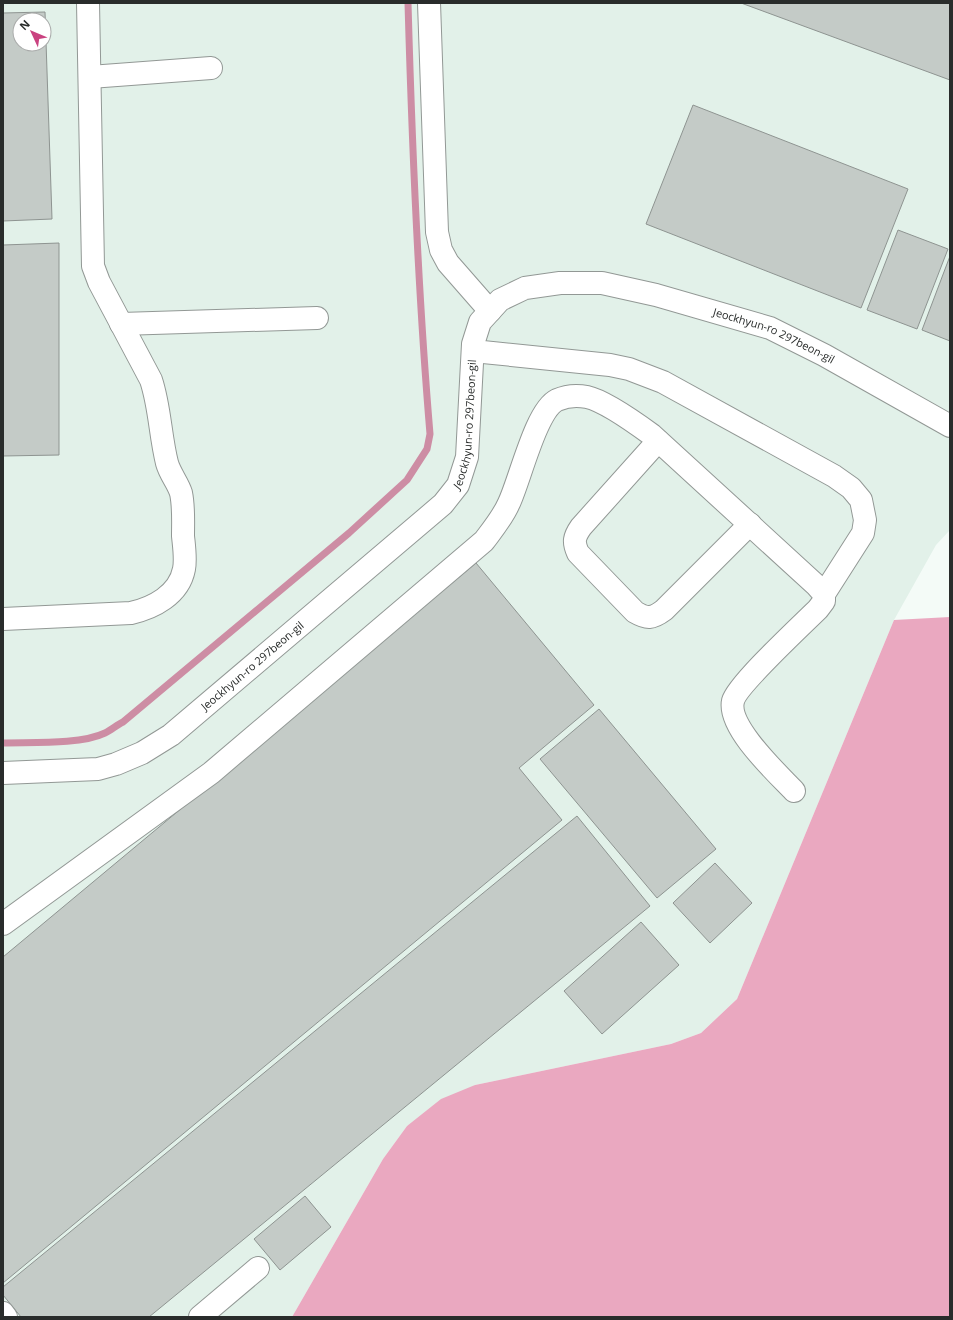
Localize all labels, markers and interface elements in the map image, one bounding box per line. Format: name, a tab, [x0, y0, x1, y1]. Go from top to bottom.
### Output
north arrow	[12, 12, 52, 52]
text: N	[16, 16, 33, 33]
street label: Jeockhyun-ro 297beon-gil	[711, 304, 838, 367]
street label: Jeockhyun-ro 297beon-gil	[449, 359, 479, 493]
street label: Jeockhyun-ro 297beon-gil	[197, 618, 307, 714]

